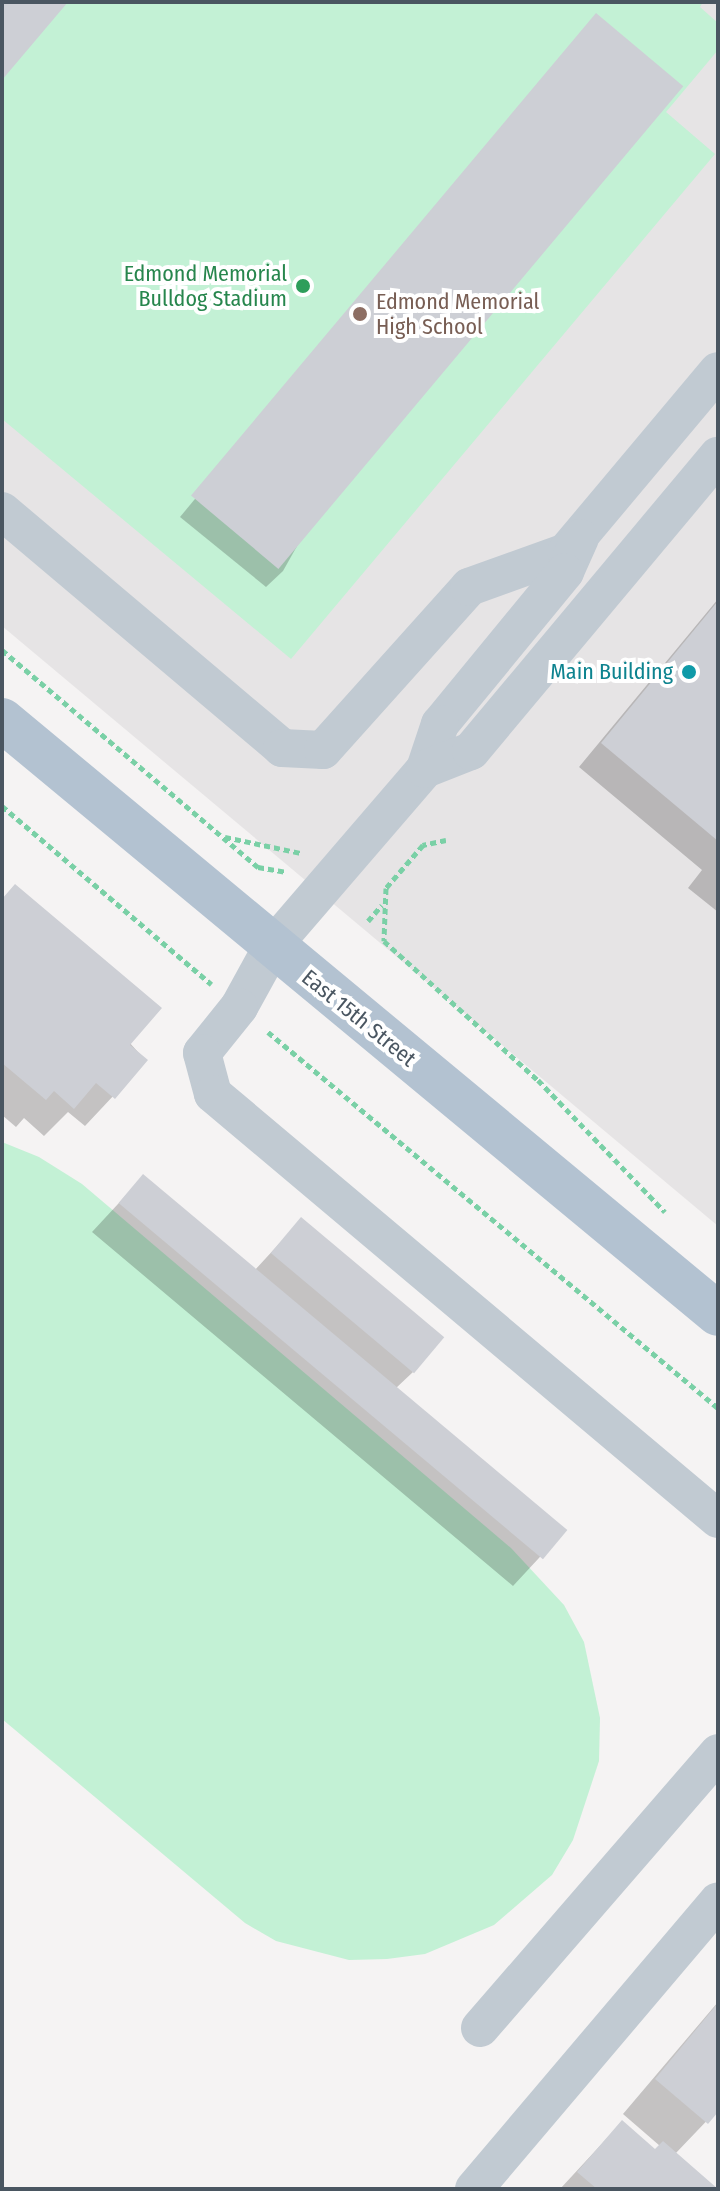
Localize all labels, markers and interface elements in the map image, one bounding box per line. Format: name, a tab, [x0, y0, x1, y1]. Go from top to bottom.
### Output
place label: Edmond Memorial Bulldog Stadium	[124, 260, 287, 312]
marker: Edmond Memorial Bulldog Stadium	[294, 277, 312, 295]
place label: Edmond Memorial High School	[376, 288, 539, 340]
marker: Edmond Memorial High School	[351, 305, 369, 323]
place label: Main Building	[550, 659, 673, 685]
marker: Main Building	[680, 663, 698, 681]
street label: East 15th Street	[297, 964, 421, 1072]

